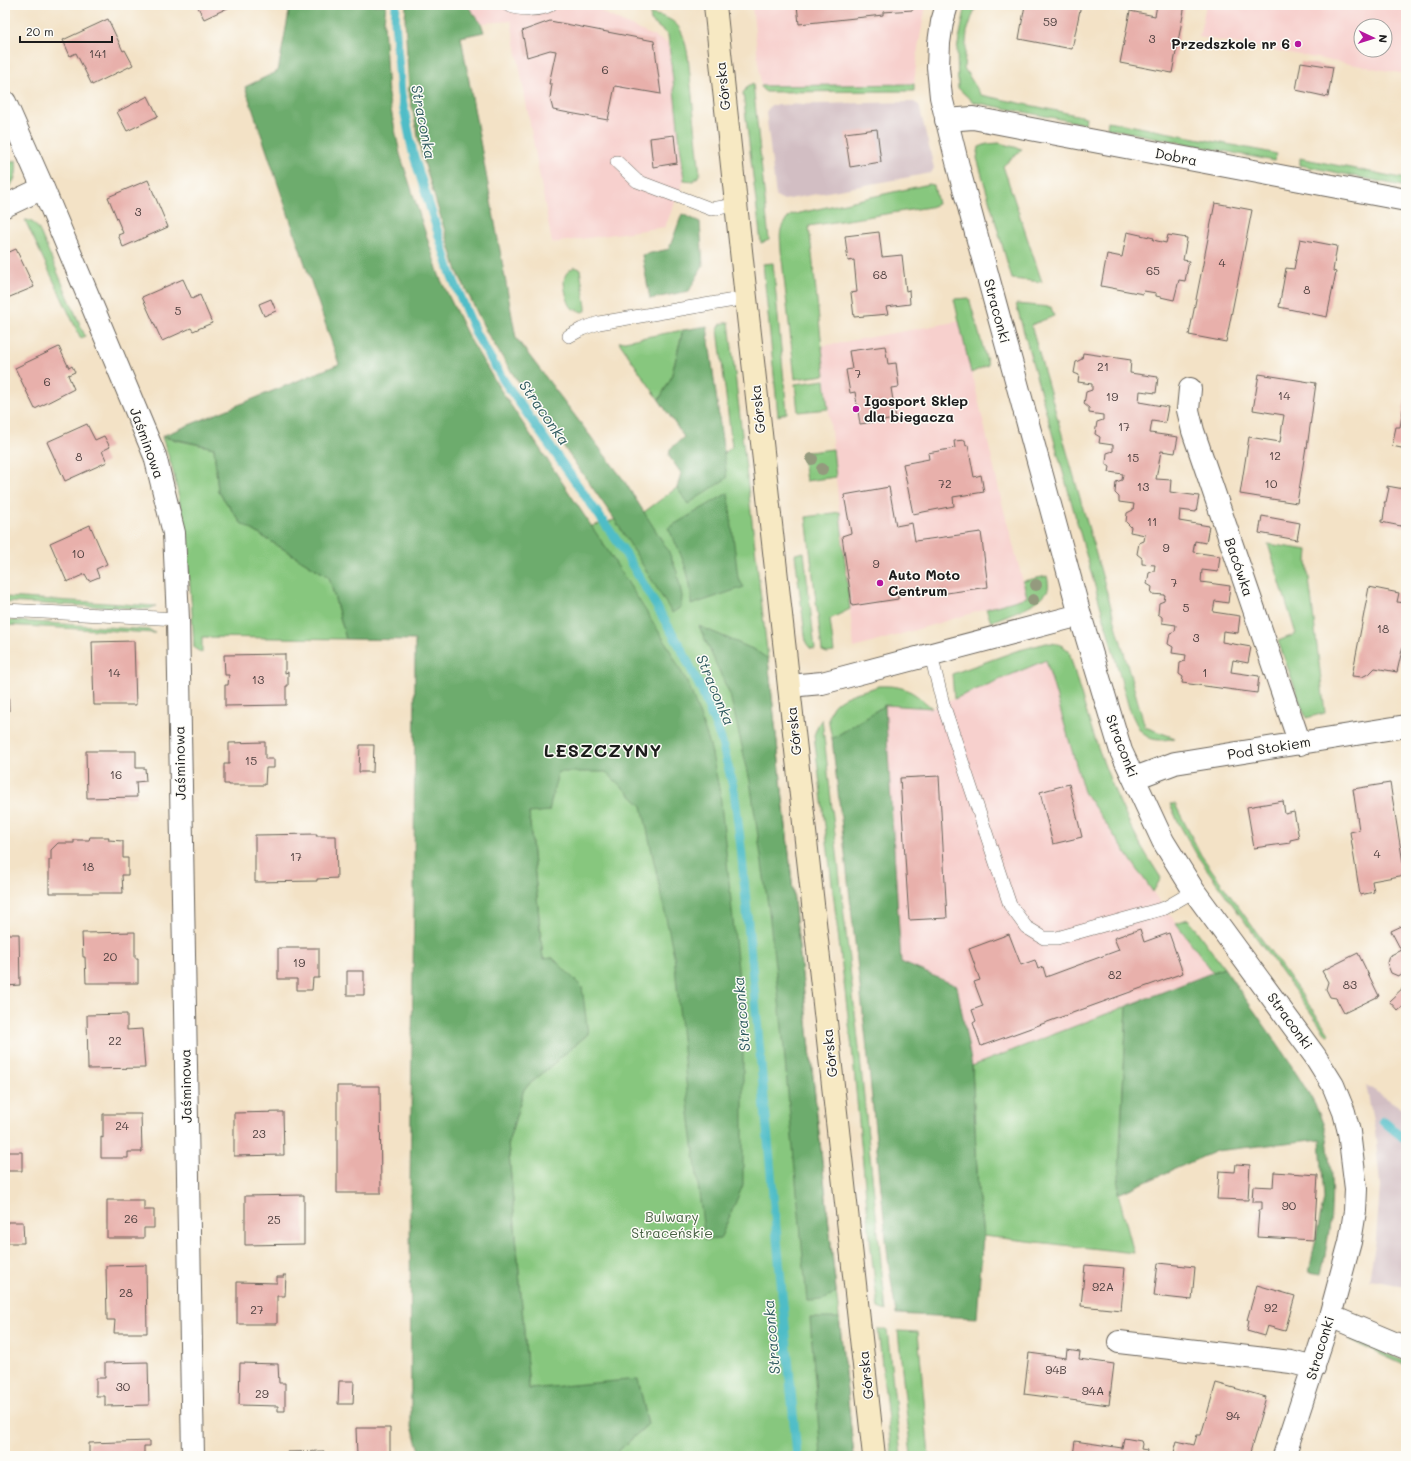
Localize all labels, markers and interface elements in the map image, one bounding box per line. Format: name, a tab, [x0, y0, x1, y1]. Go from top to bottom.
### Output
house number: 59	[1043, 13, 1057, 29]
scale bar	[20, 18, 112, 44]
north arrow	[1353, 18, 1393, 58]
text: 20 m	[26, 23, 54, 39]
house number: 3	[1148, 30, 1156, 46]
place label: Przedszkole nr 6	[1171, 34, 1290, 53]
text: N	[1376, 34, 1391, 43]
marker: Przedszkole nr 6	[1293, 39, 1303, 49]
house number: 141	[89, 45, 107, 61]
house number: 6	[601, 61, 609, 77]
street label: Górska	[711, 61, 734, 111]
water label: Straconka	[407, 83, 441, 161]
street label: Dobra	[1153, 143, 1199, 170]
house number: 3	[134, 203, 142, 219]
house number: 4	[1218, 254, 1226, 270]
house number: 65	[1146, 262, 1160, 278]
house number: 68	[873, 266, 887, 282]
street label: Straconki	[980, 277, 1015, 345]
house number: 8	[1303, 281, 1311, 297]
house number: 5	[175, 302, 182, 318]
house number: 21	[1097, 358, 1109, 374]
house number: 7	[855, 365, 862, 381]
house number: 6	[43, 373, 51, 389]
water label: Straconka	[515, 376, 575, 449]
street label: Górska	[746, 384, 769, 434]
house number: 14	[1278, 387, 1290, 403]
house number: 19	[1106, 388, 1118, 404]
place label: Igosport Sklep dla biegacza	[864, 391, 968, 426]
marker: Igosport Sklep dla biegacza	[851, 404, 861, 414]
street label: Jaśminowa	[126, 405, 169, 481]
house number: 17	[1118, 418, 1130, 434]
house number: 12	[1269, 447, 1281, 463]
house number: 8	[75, 448, 83, 464]
house number: 15	[1127, 449, 1139, 465]
house number: 72	[938, 475, 952, 491]
house number: 10	[1265, 475, 1278, 491]
house number: 13	[1137, 478, 1149, 494]
house number: 11	[1147, 513, 1157, 529]
street label: Bacówka	[1221, 535, 1258, 599]
house number: 9	[1162, 539, 1170, 555]
house number: 10	[72, 545, 85, 561]
house number: 9	[872, 555, 880, 571]
place label: Auto Moto Centrum	[888, 565, 961, 600]
house number: 7	[1171, 574, 1178, 590]
marker: Auto Moto Centrum	[875, 578, 885, 588]
house number: 5	[1183, 599, 1190, 615]
house number: 18	[1377, 620, 1389, 636]
house number: 3	[1192, 629, 1200, 645]
water label: Straconka	[692, 651, 740, 728]
house number: 14	[108, 664, 120, 680]
house number: 1	[1202, 664, 1208, 680]
house number: 13	[252, 671, 264, 687]
street label: Górska	[782, 706, 805, 756]
street label: Straconki	[1102, 712, 1143, 780]
street label: Jaśminowa	[169, 726, 190, 800]
street label: Pod Stokiem	[1226, 732, 1312, 763]
district label: LESZCZYNY	[544, 738, 662, 762]
house number: 15	[245, 752, 257, 768]
house number: 16	[110, 766, 122, 782]
house number: 4	[1373, 845, 1381, 861]
house number: 17	[290, 848, 302, 864]
house number: 18	[82, 858, 94, 874]
house number: 20	[103, 948, 118, 964]
house number: 19	[293, 954, 305, 970]
house number: 82	[1108, 966, 1122, 982]
water label: Straconka	[728, 976, 754, 1052]
house number: 83	[1343, 976, 1357, 992]
street label: Straconki	[1263, 989, 1317, 1053]
street label: Górska	[818, 1028, 841, 1078]
house number: 22	[108, 1032, 122, 1048]
street label: Jaśminowa	[175, 1049, 196, 1123]
house number: 24	[115, 1117, 129, 1133]
house number: 23	[252, 1125, 266, 1141]
house number: 90	[1282, 1197, 1297, 1213]
park label: Bulwary Straceńskie	[631, 1207, 713, 1242]
house number: 26	[124, 1210, 138, 1226]
house number: 25	[267, 1211, 281, 1227]
house number: 92A	[1092, 1278, 1114, 1294]
house number: 28	[119, 1284, 133, 1300]
water label: Straconka	[758, 1299, 784, 1375]
house number: 92	[1264, 1299, 1278, 1315]
house number: 27	[250, 1301, 264, 1317]
street label: Straconki	[1301, 1314, 1338, 1382]
street label: Górska	[854, 1350, 877, 1400]
house number: 94B	[1045, 1361, 1067, 1377]
house number: 30	[116, 1378, 131, 1394]
house number: 94A	[1082, 1382, 1104, 1398]
house number: 29	[255, 1385, 269, 1401]
house number: 94	[1226, 1407, 1240, 1423]

